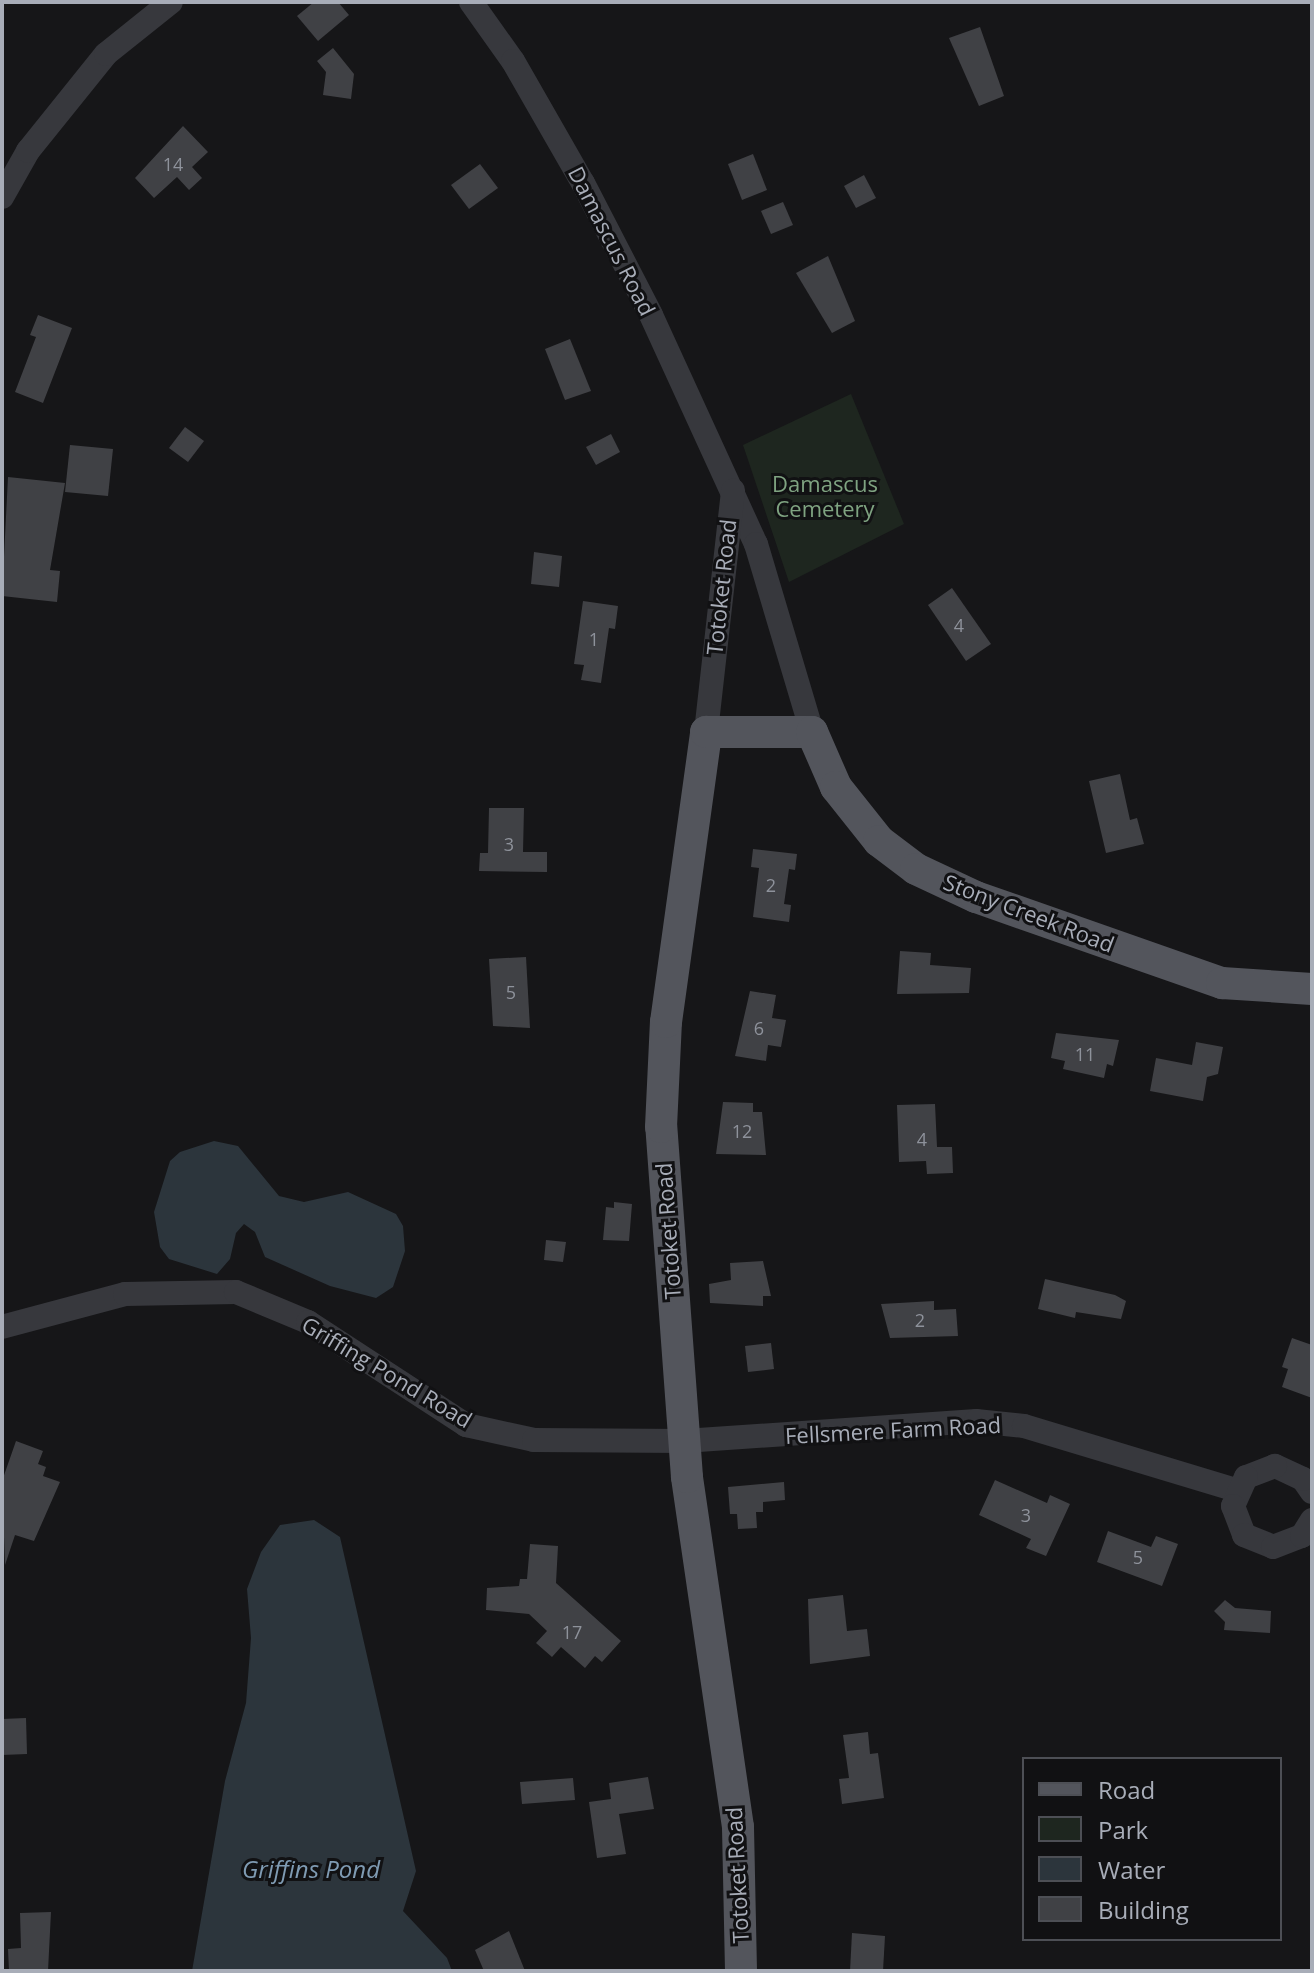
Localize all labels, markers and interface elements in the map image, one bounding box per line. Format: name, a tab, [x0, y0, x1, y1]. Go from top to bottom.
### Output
house number: 14	[163, 153, 183, 175]
street label: Damascus Road	[563, 162, 661, 320]
park label: Damascus Cemetery	[772, 470, 878, 522]
street label: Totoket Road	[701, 518, 741, 656]
house number: 4	[954, 614, 964, 636]
house number: 1	[589, 628, 599, 650]
house number: 3	[504, 833, 514, 855]
street label: Stony Creek Road	[940, 868, 1118, 958]
house number: 2	[766, 874, 776, 896]
house number: 5	[506, 981, 516, 1003]
house number: 6	[754, 1017, 764, 1039]
house number: 11	[1075, 1043, 1095, 1065]
house number: 12	[732, 1120, 752, 1142]
house number: 4	[917, 1128, 927, 1150]
street label: Totoket Road	[650, 1162, 686, 1300]
house number: 2	[915, 1309, 925, 1331]
street label: Griffing Pond Road	[297, 1311, 477, 1433]
street label: Fellsmere Farm Road	[784, 1411, 1002, 1449]
house number: 3	[1021, 1504, 1031, 1526]
house number: 5	[1133, 1546, 1143, 1568]
house number: 17	[562, 1621, 582, 1643]
legend	[1022, 1757, 1282, 1941]
text: Road	[1098, 1773, 1155, 1806]
street label: Totoket Road	[720, 1806, 754, 1944]
text: Park	[1098, 1813, 1148, 1846]
text: Water	[1098, 1853, 1165, 1886]
water label: Griffins Pond	[242, 1855, 380, 1883]
text: Building	[1098, 1893, 1189, 1926]

